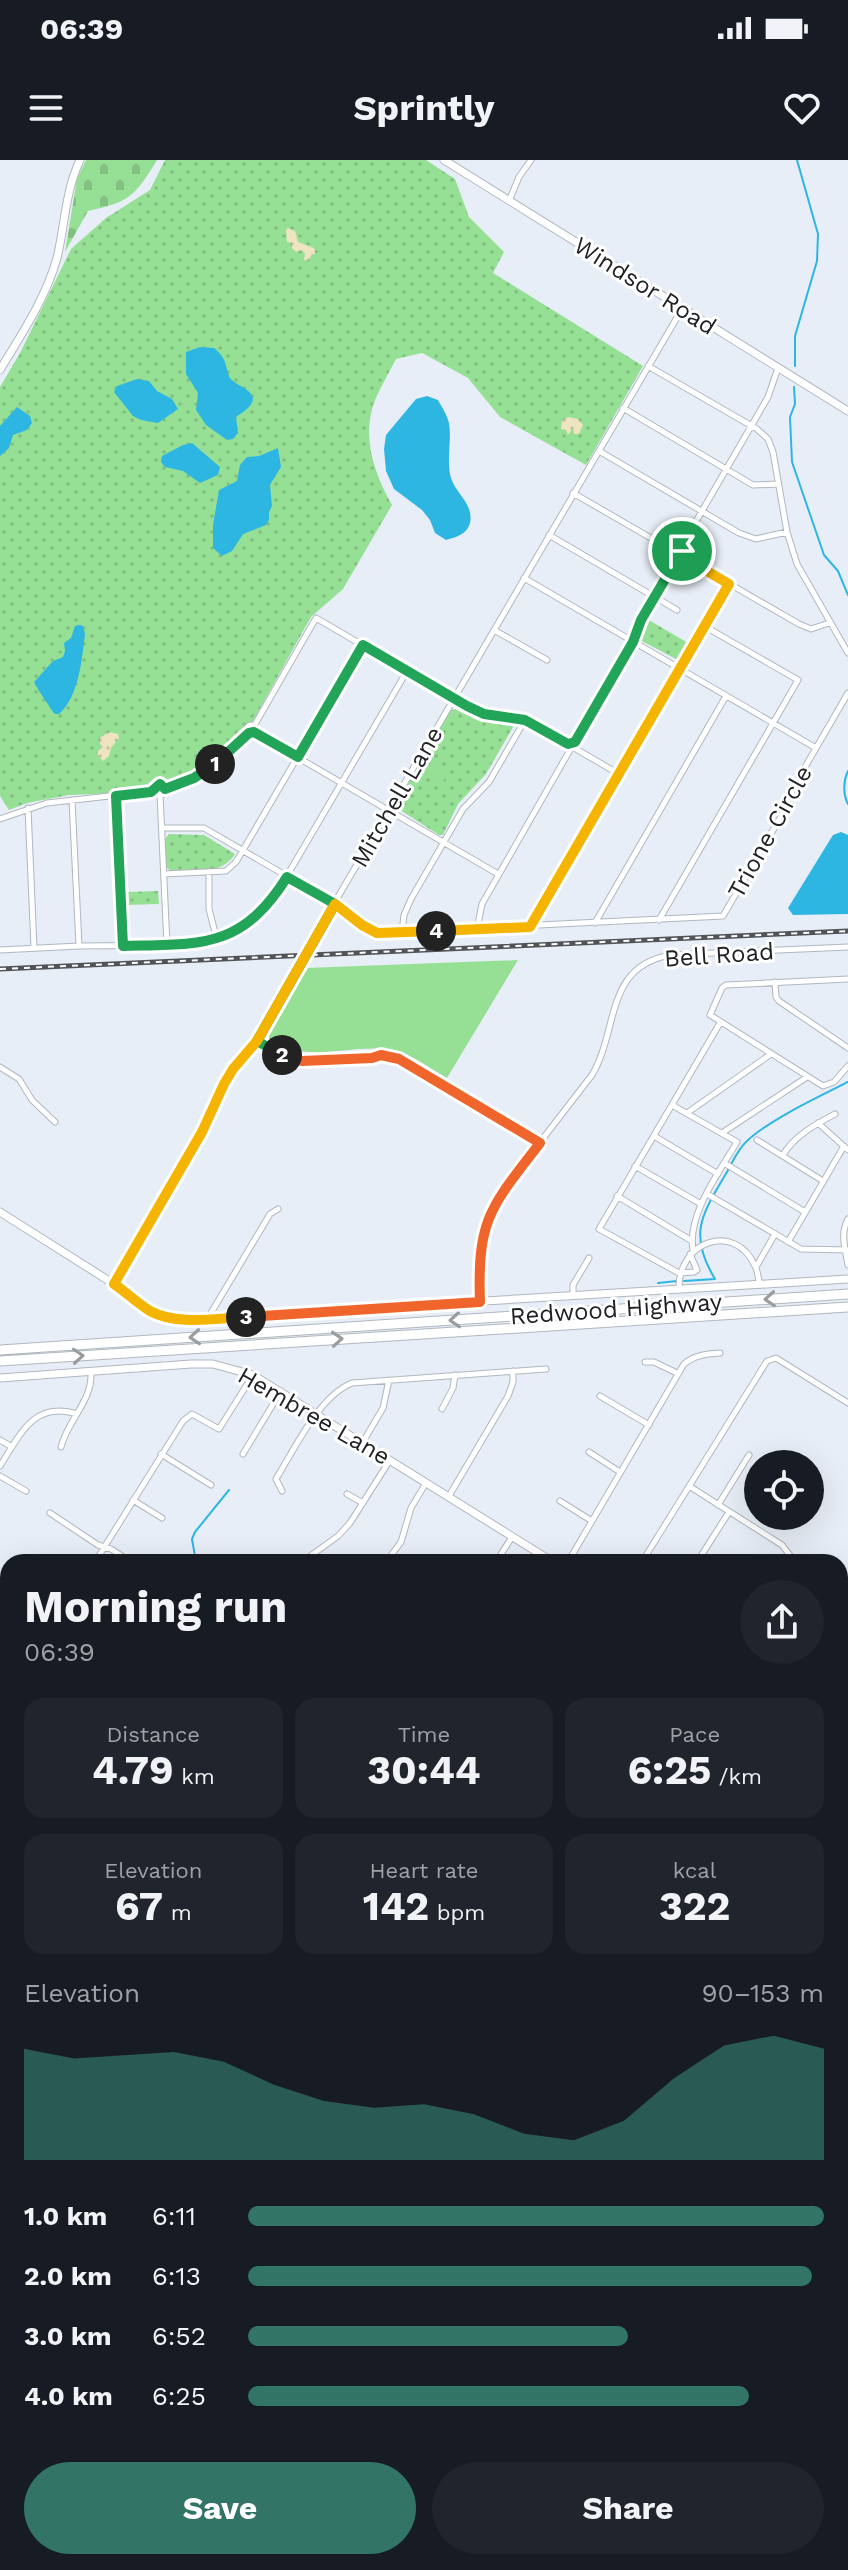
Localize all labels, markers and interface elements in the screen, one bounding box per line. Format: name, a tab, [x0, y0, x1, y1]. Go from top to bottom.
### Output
text: 06:39	[40, 11, 123, 46]
icon: menu	[24, 86, 68, 130]
icon: heart	[780, 86, 824, 130]
text: Sprintly	[353, 87, 495, 129]
street label: Windsor Road	[569, 231, 721, 341]
pin	[648, 517, 716, 585]
icon: arrive	[660, 529, 704, 573]
street label: Mitchell Lane	[345, 722, 449, 872]
pin: 1	[195, 744, 235, 784]
text: 1	[210, 751, 220, 776]
street label: Trione Circle	[722, 761, 818, 903]
pin: 4	[416, 911, 456, 951]
text: 4	[429, 918, 443, 943]
street label: Bell Road	[663, 937, 775, 973]
pin: 2	[262, 1035, 302, 1075]
text: 2	[275, 1042, 289, 1067]
street label: Redwood Highway	[509, 1288, 724, 1330]
one-way arrow	[763, 1290, 776, 1307]
pin: 3	[226, 1297, 266, 1337]
text: 3	[239, 1304, 253, 1329]
one-way arrow	[448, 1311, 461, 1328]
one-way arrow	[188, 1328, 201, 1345]
one-way arrow	[331, 1331, 344, 1348]
one-way arrow	[72, 1348, 85, 1365]
street label: Hembree Lane	[233, 1361, 395, 1471]
map controls	[744, 1450, 824, 1530]
button: locate	[744, 1450, 824, 1530]
button: share	[740, 1580, 824, 1664]
text: Morning run	[24, 1581, 287, 1633]
text: 06:39	[24, 1637, 95, 1667]
text: Distance	[107, 1722, 200, 1747]
text: Time	[398, 1722, 450, 1747]
text: Pace	[669, 1722, 720, 1747]
text: 4.79	[92, 1747, 174, 1794]
text: 30:44	[367, 1747, 481, 1794]
text: 6:25	[627, 1747, 711, 1794]
text: km	[174, 1764, 215, 1789]
text: /km	[711, 1764, 762, 1789]
text: Elevation	[104, 1858, 202, 1883]
text: Heart rate	[370, 1858, 478, 1883]
text: kcal	[673, 1858, 716, 1883]
text: 67	[115, 1883, 163, 1930]
text: 142	[363, 1883, 429, 1930]
text: 322	[659, 1883, 730, 1930]
text: m	[163, 1900, 192, 1925]
text: bpm	[429, 1900, 485, 1925]
text: Elevation	[24, 1978, 140, 2008]
text: 90–153 m	[702, 1978, 824, 2008]
text: 1.0 km	[24, 2201, 107, 2231]
text: 6:11	[152, 2201, 196, 2231]
text: 2.0 km	[24, 2261, 112, 2291]
text: 6:13	[152, 2261, 201, 2291]
text: 3.0 km	[24, 2321, 112, 2351]
text: 6:52	[152, 2321, 206, 2351]
text: 4.0 km	[24, 2381, 113, 2411]
text: 6:25	[152, 2381, 206, 2411]
button: Save	[24, 2462, 416, 2554]
button: Share	[432, 2462, 824, 2554]

